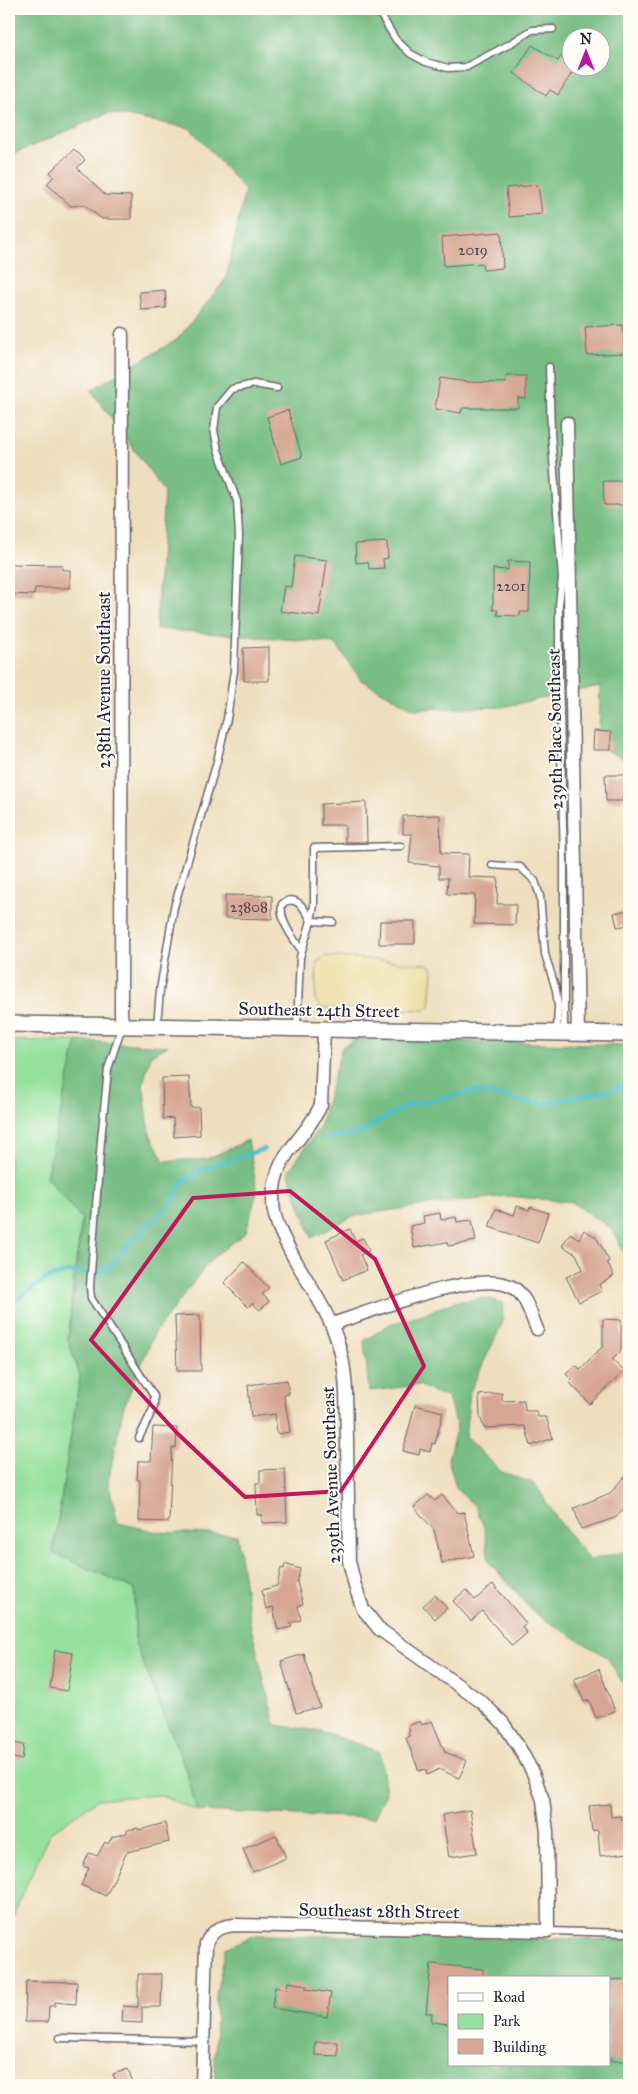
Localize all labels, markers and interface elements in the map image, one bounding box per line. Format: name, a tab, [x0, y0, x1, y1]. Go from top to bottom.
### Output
north arrow	[560, 28, 610, 78]
text: N	[580, 31, 592, 48]
house number: 2019	[458, 241, 488, 259]
house number: 2201	[496, 577, 526, 595]
street label: 238th Avenue Southeast	[93, 591, 115, 769]
street label: 239th Place Southeast	[543, 648, 567, 810]
house number: 23808	[230, 898, 268, 916]
street label: Southeast 24th Street	[238, 998, 400, 1022]
street label: 239th Avenue Southeast	[317, 1385, 345, 1564]
street label: Southeast 28th Street	[298, 1899, 460, 1923]
legend	[448, 1976, 610, 2066]
text: Road	[493, 1988, 525, 2006]
text: Park	[493, 2012, 520, 2030]
text: Building	[493, 2038, 547, 2056]

